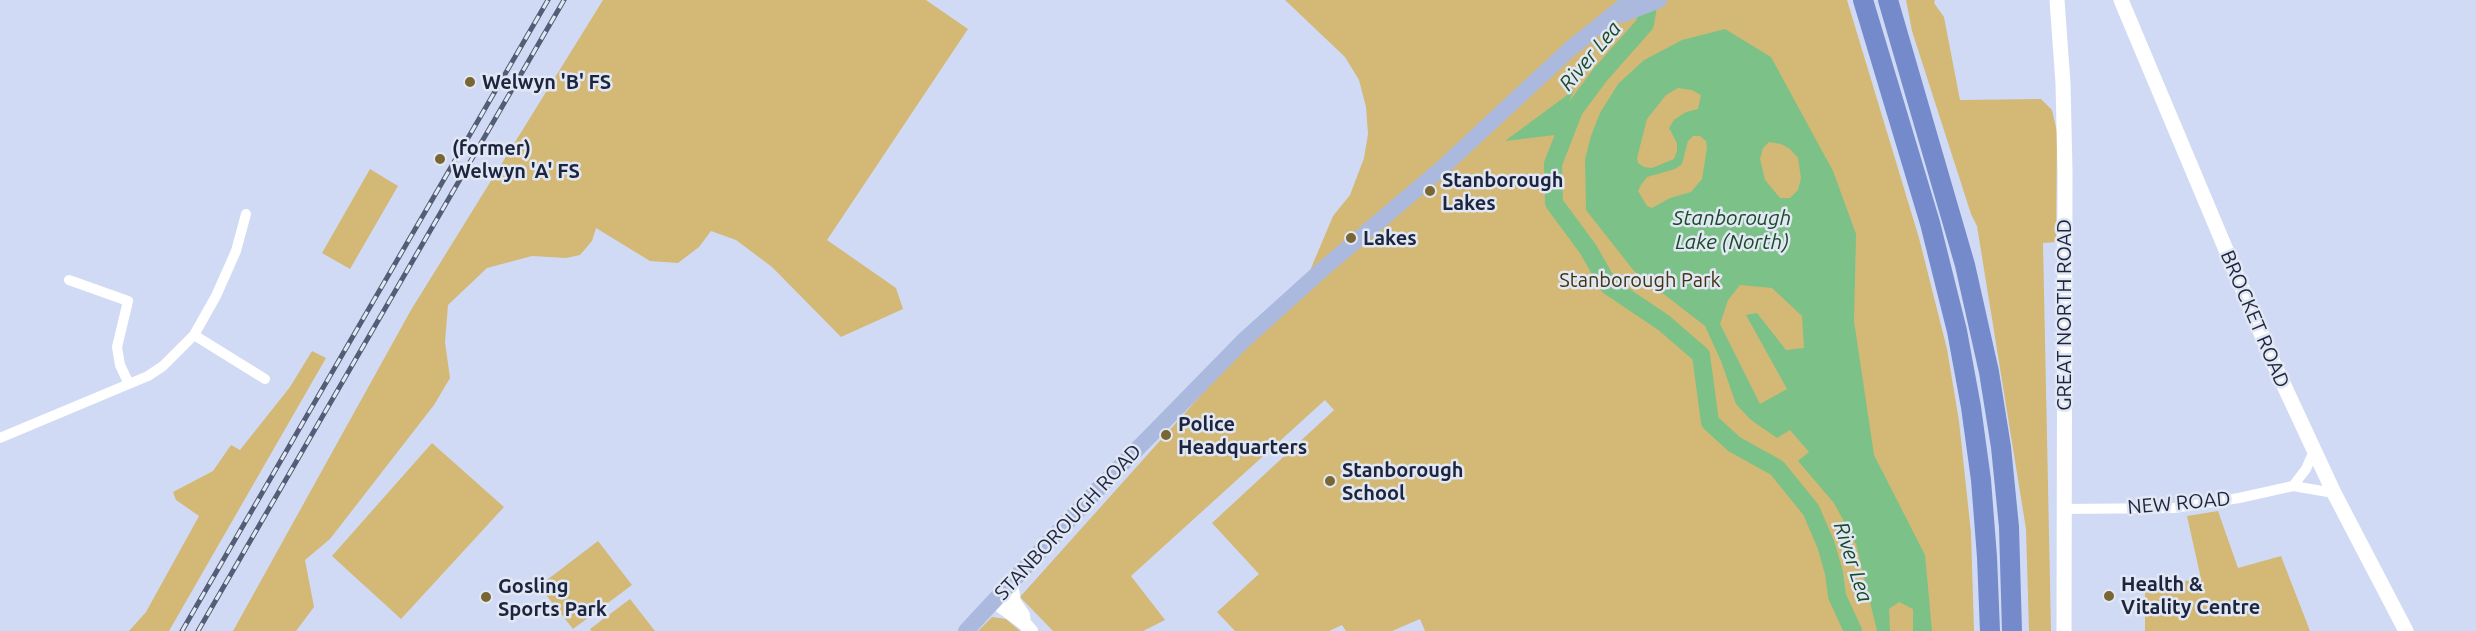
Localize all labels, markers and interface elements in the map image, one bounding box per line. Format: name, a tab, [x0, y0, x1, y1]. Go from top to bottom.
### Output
water label: River Lea	[1554, 16, 1626, 96]
place label: Welwyn 'B' FS	[482, 70, 611, 94]
marker: Welwyn 'B' FS	[463, 75, 477, 89]
place label: (former) Welwyn 'A' FS	[452, 136, 580, 183]
marker: (former) Welwyn 'A' FS	[433, 152, 447, 166]
place label: Stanborough Lakes	[1442, 168, 1564, 215]
marker: Stanborough Lakes	[1423, 184, 1437, 198]
water label: Stanborough Lake (North)	[1673, 205, 1791, 255]
street label: GREAT NORTH ROAD	[2052, 219, 2076, 411]
place label: Lakes	[1363, 226, 1417, 250]
marker: Lakes	[1344, 231, 1358, 245]
street label: BROCKET ROAD	[2215, 247, 2295, 391]
park label: Stanborough Park	[1559, 268, 1721, 292]
place label: Police Headquarters	[1178, 412, 1307, 459]
marker: Police Headquarters	[1159, 428, 1173, 442]
street label: STANBOROUGH ROAD	[990, 439, 1146, 605]
place label: Stanborough School	[1342, 458, 1464, 505]
marker: Stanborough School	[1323, 474, 1337, 488]
street label: NEW ROAD	[2126, 487, 2232, 519]
water label: River Lea	[1828, 519, 1878, 605]
place label: Health & Vitality Centre	[2121, 572, 2260, 619]
place label: Gosling Sports Park	[498, 574, 607, 621]
marker: Health & Vitality Centre	[2102, 589, 2116, 603]
marker: Gosling Sports Park	[479, 590, 493, 604]

